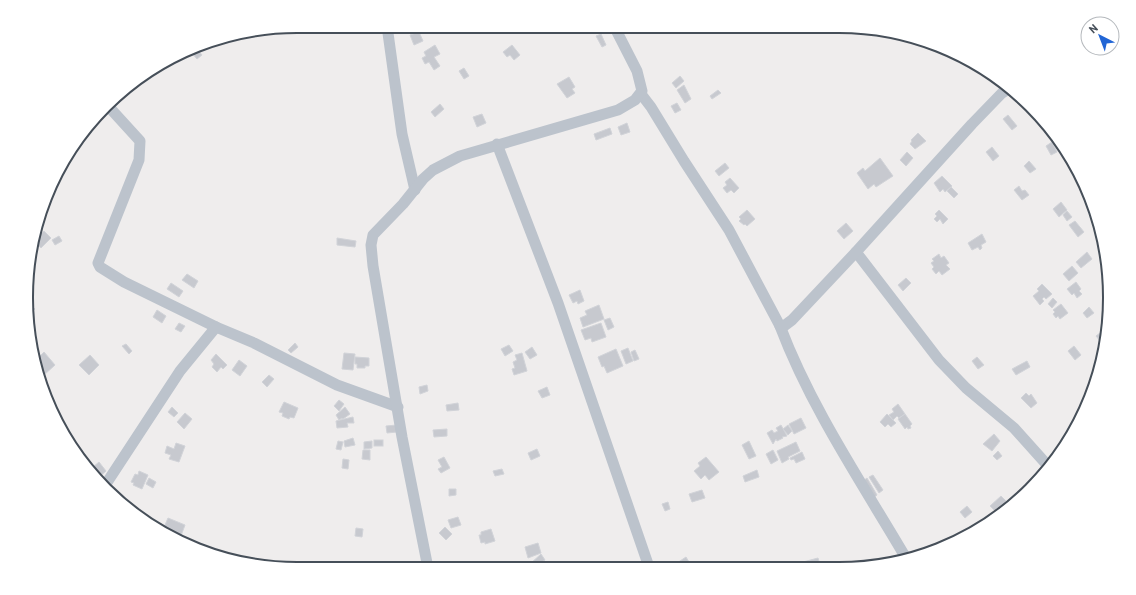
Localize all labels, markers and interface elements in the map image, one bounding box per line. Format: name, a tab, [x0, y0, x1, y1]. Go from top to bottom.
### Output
north arrow	[1080, 16, 1120, 56]
text: N	[1086, 21, 1100, 35]

